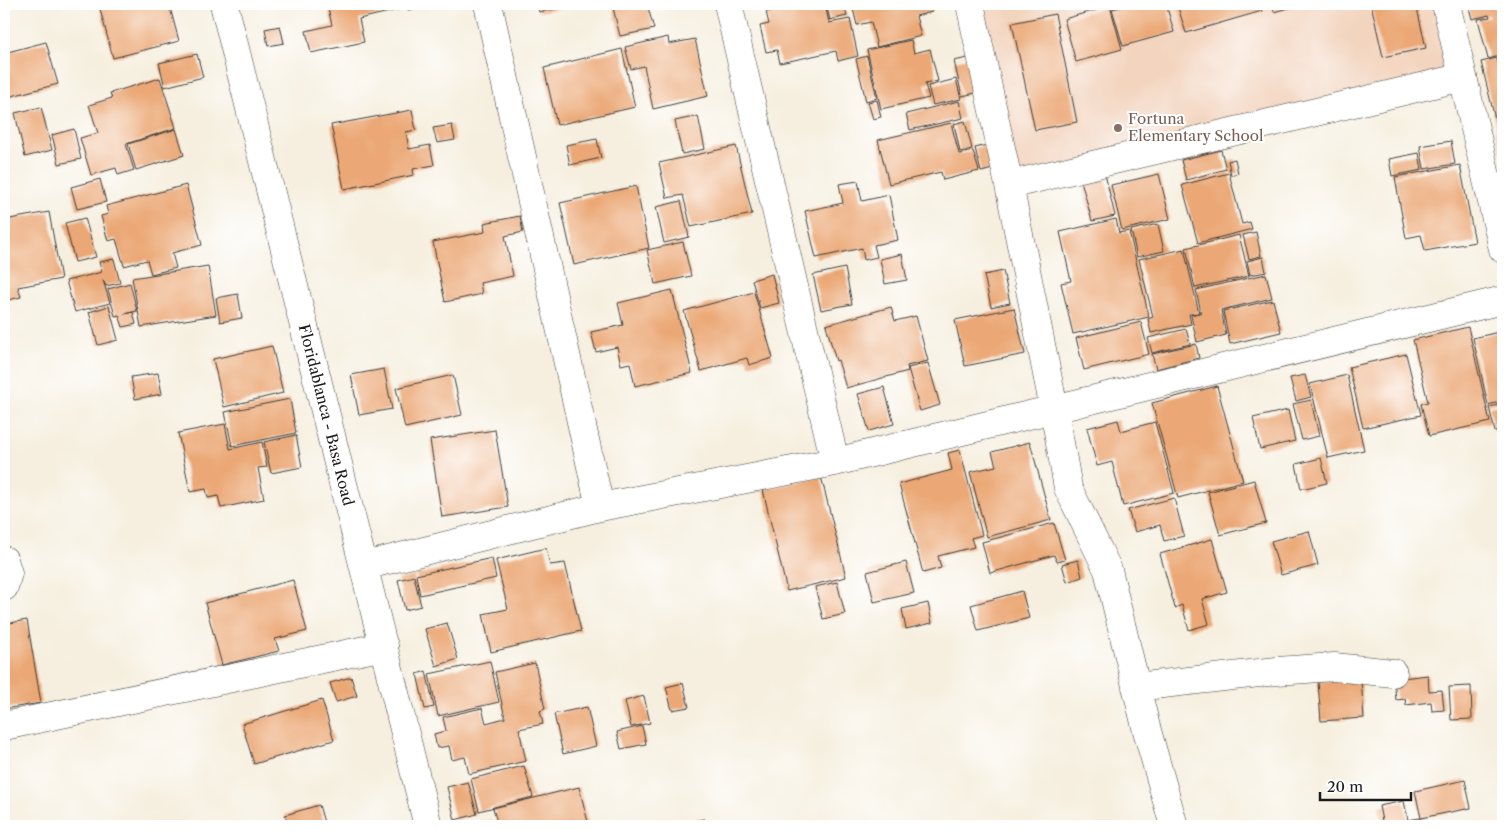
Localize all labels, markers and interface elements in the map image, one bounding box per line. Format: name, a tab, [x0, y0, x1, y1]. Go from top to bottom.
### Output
place label: Fortuna Elementary School	[1128, 109, 1264, 145]
marker: Fortuna Elementary School	[1112, 122, 1124, 134]
street label: Floridablanca - Basa Road	[295, 322, 358, 508]
scale bar	[1320, 770, 1411, 802]
text: 20 m	[1327, 777, 1363, 796]

